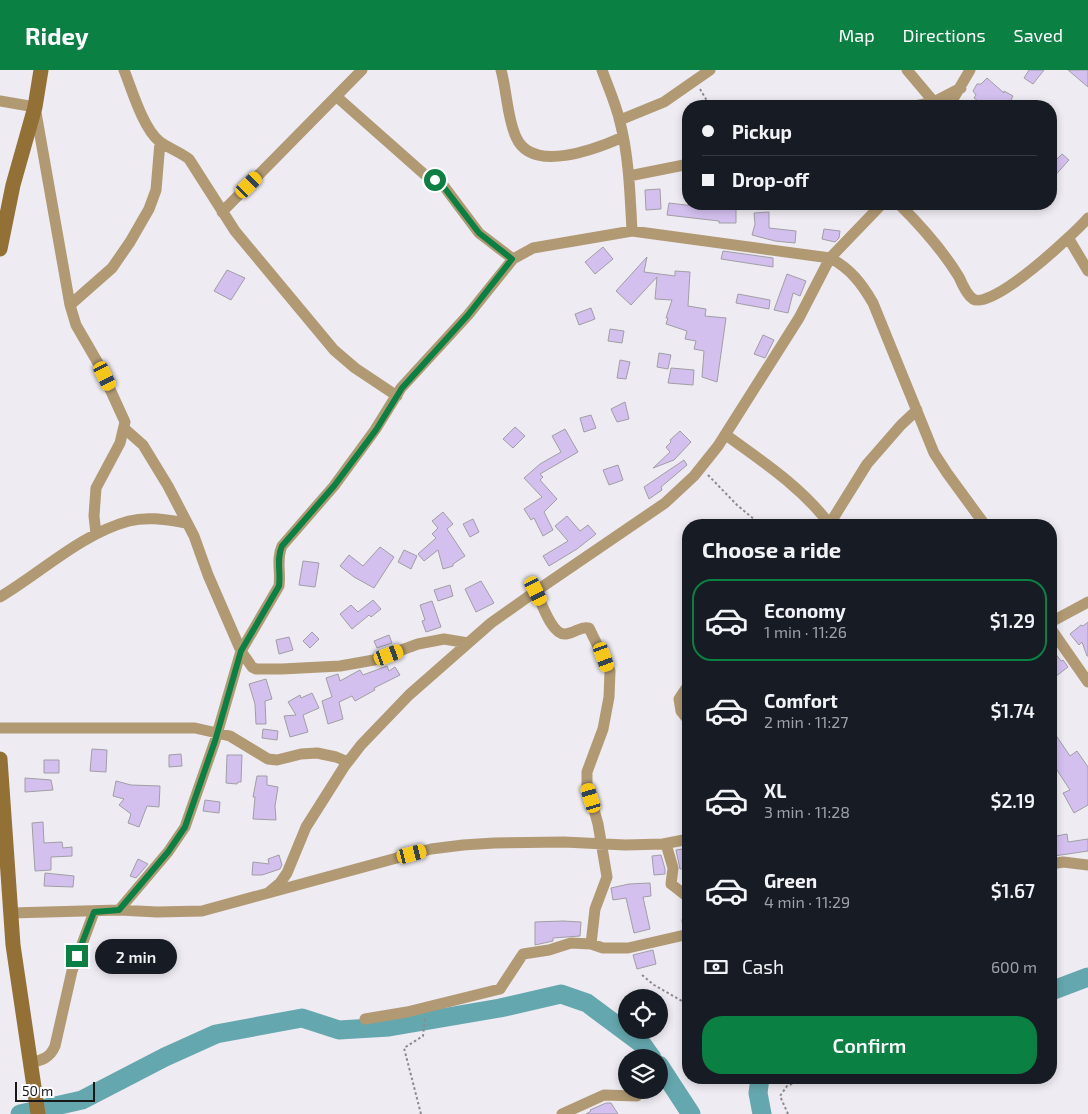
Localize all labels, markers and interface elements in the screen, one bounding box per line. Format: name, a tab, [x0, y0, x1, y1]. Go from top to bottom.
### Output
text: Ridey	[25, 21, 88, 50]
text: Map	[838, 24, 875, 46]
text: Directions	[903, 24, 986, 46]
text: Saved	[1014, 24, 1063, 46]
text: Pickup	[732, 120, 792, 143]
text: Drop-off	[732, 168, 809, 191]
car	[233, 169, 264, 201]
route start	[424, 169, 446, 191]
car	[91, 359, 118, 393]
text: Choose a ride	[702, 536, 841, 562]
car	[522, 574, 549, 608]
icon: car	[704, 598, 749, 643]
text: Economy	[764, 599, 846, 622]
text: $1.29	[990, 609, 1035, 632]
text: 1 min · 11:26	[764, 622, 847, 641]
car	[591, 640, 616, 674]
car	[372, 643, 405, 667]
icon: car	[704, 688, 749, 733]
text: Comfort	[764, 689, 838, 712]
text: $1.74	[990, 699, 1035, 722]
text: 2 min · 11:27	[764, 712, 848, 731]
icon: car	[704, 778, 749, 823]
text: XL	[764, 779, 786, 802]
car	[579, 781, 602, 815]
text: $2.19	[991, 789, 1035, 812]
text: 3 min · 11:28	[764, 802, 850, 821]
car	[395, 843, 428, 865]
icon: car	[704, 868, 749, 913]
text: Green	[764, 869, 817, 892]
text: $1.67	[991, 879, 1035, 902]
text: 4 min · 11:29	[764, 892, 850, 911]
callout: 2 min	[94, 938, 177, 974]
route end	[66, 945, 88, 967]
text: 2 min	[116, 947, 156, 966]
icon: cash	[702, 953, 730, 981]
text: Cash	[742, 955, 784, 978]
text: 600 m	[991, 957, 1037, 976]
map controls	[618, 989, 668, 1099]
button: locate	[618, 989, 668, 1039]
button: Confirm	[702, 1016, 1037, 1074]
button: layers	[618, 1049, 668, 1099]
scale bar	[15, 1079, 95, 1102]
text: 50 m	[22, 1082, 53, 1099]

